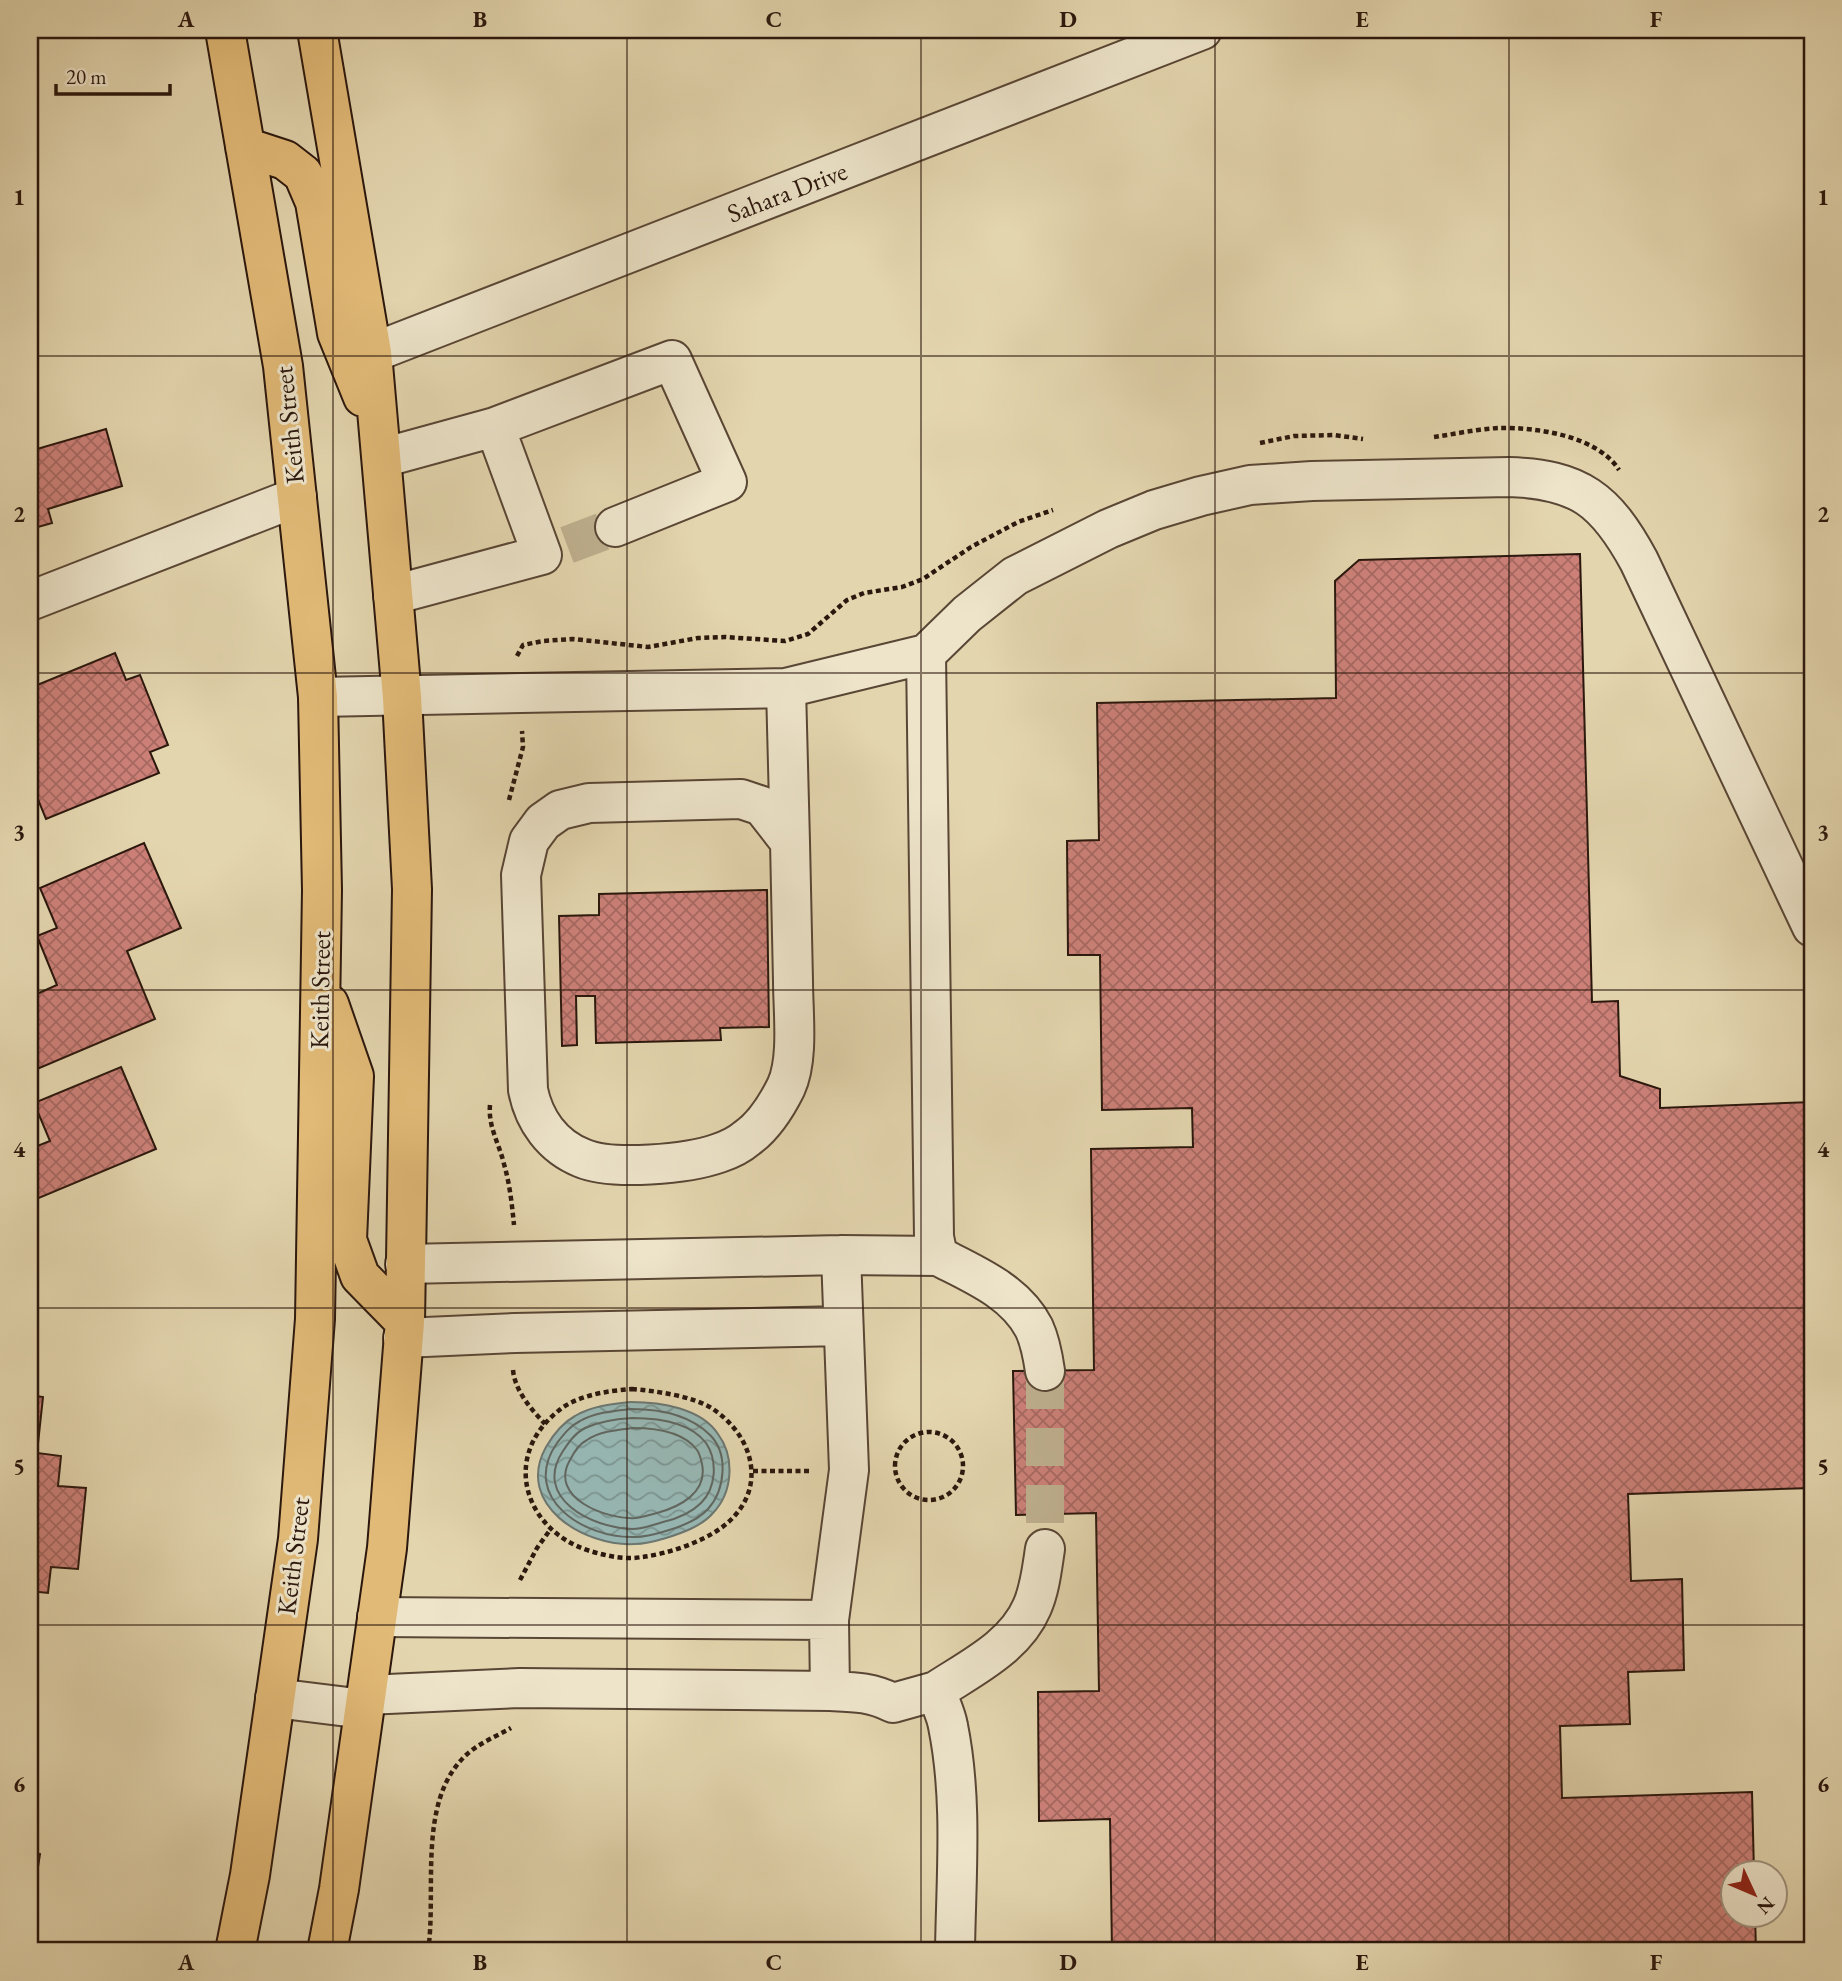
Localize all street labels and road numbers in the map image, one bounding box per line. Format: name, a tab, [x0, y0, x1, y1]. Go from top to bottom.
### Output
street label: Sahara Drive	[722, 154, 852, 230]
street label: Keith Street	[266, 364, 312, 486]
street label: Keith Street	[302, 931, 338, 1049]
street label: Keith Street	[269, 1495, 317, 1617]

